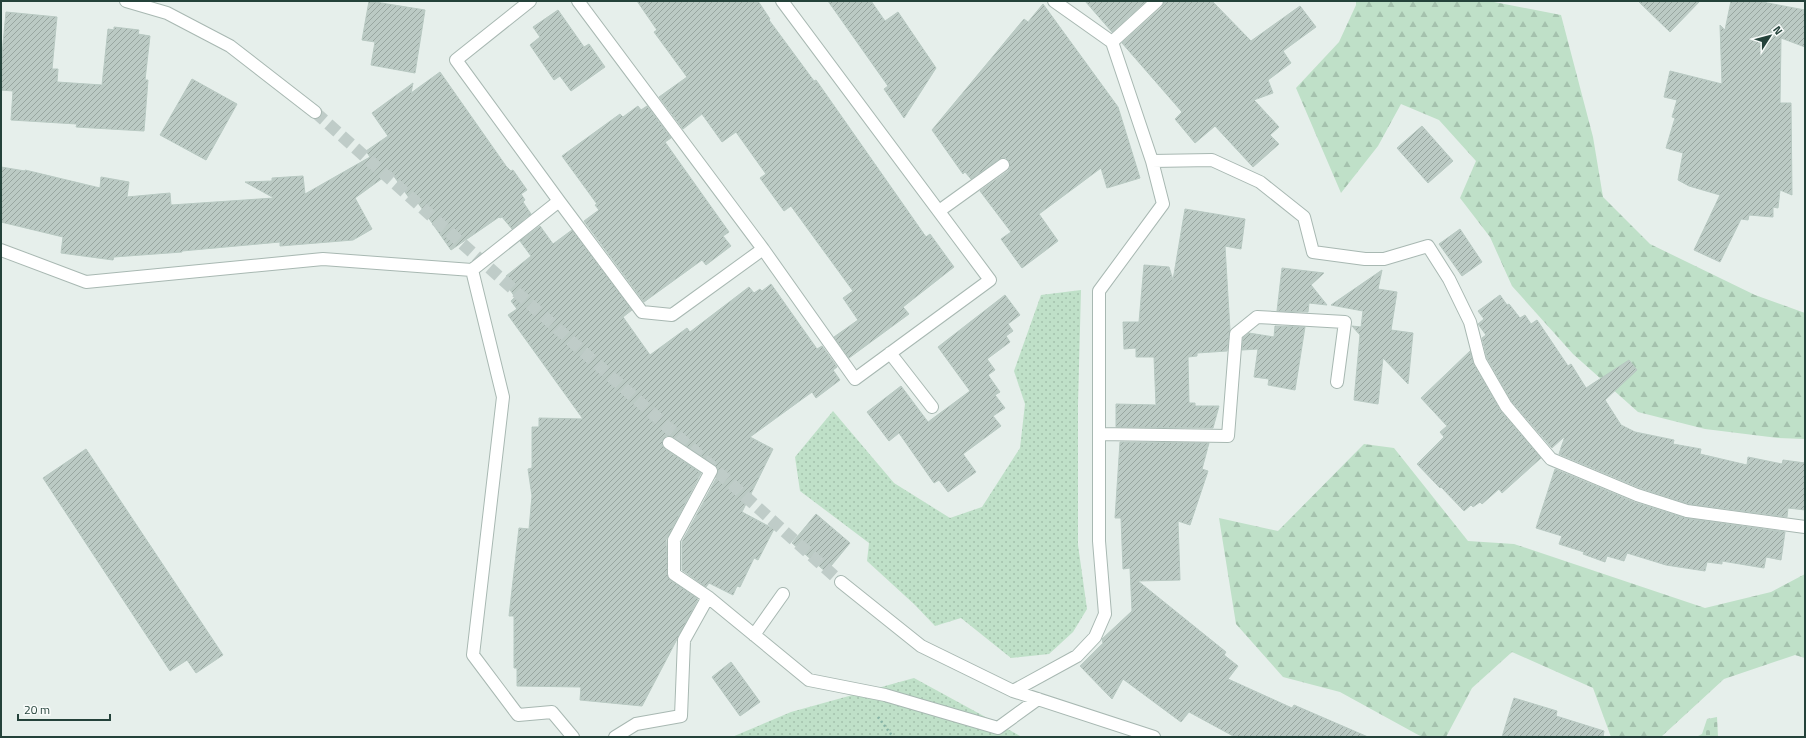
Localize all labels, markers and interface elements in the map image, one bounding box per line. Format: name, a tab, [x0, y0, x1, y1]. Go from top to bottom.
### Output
north arrow	[1750, 16, 1790, 56]
text: N	[1769, 22, 1787, 38]
scale bar	[18, 696, 110, 722]
text: 20 m	[24, 700, 50, 719]

